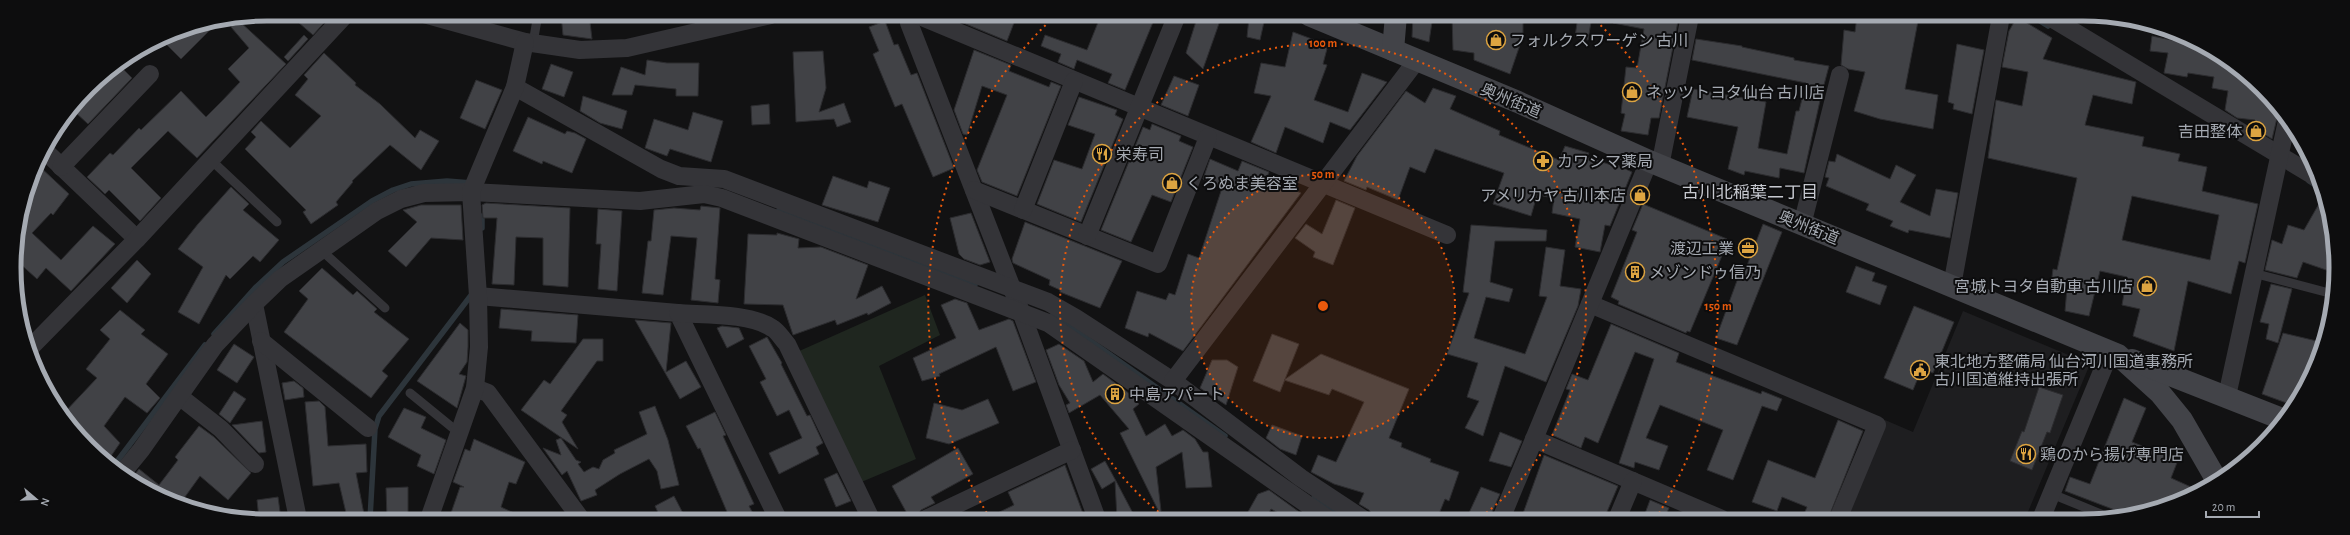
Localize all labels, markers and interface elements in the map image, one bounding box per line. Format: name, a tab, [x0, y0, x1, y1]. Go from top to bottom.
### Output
shop icon: フォルクスワーゲン 古川	[1485, 29, 1507, 51]
place label: フォルクスワーゲン 古川	[1510, 32, 1688, 49]
text: 100 m	[1309, 37, 1337, 49]
street label: 奥州街道	[1478, 80, 1544, 121]
shop icon: ネッツトヨタ仙台 古川店	[1621, 81, 1643, 103]
place label: ネッツトヨタ仙台 古川店	[1646, 84, 1825, 101]
shop icon: 吉田整体	[2245, 120, 2267, 142]
place label: 吉田整体	[2178, 123, 2242, 140]
restaurant icon: 栄寿司	[1091, 143, 1113, 165]
place label: 栄寿司	[1116, 146, 1164, 163]
pharmacy icon: カワシマ薬局	[1532, 150, 1554, 172]
place label: カワシマ薬局	[1557, 154, 1653, 170]
text: 50 m	[1312, 168, 1335, 180]
shop icon: くろぬま美容室	[1161, 172, 1183, 194]
place label: くろぬま美容室	[1186, 175, 1298, 192]
district label: 古川北稲葉二丁目	[1682, 183, 1818, 201]
shop icon: アメリカヤ 古川本店	[1629, 184, 1651, 206]
place label: アメリカヤ 古川本店	[1480, 187, 1626, 204]
street label: 奥州街道	[1776, 208, 1842, 247]
office icon: 渡辺工業	[1737, 237, 1759, 259]
place label: 渡辺工業	[1670, 240, 1734, 257]
building icon: メゾンドゥ信乃	[1624, 261, 1646, 283]
place label: メゾンドゥ信乃	[1649, 264, 1761, 281]
shop icon: 宮城トヨタ自動車 古川店	[2136, 275, 2158, 297]
place label: 宮城トヨタ自動車 古川店	[1954, 278, 2133, 295]
centre of rings	[1316, 299, 1330, 313]
text: 150 m	[1704, 300, 1732, 312]
place label: 東北地方整備局 仙台河川国道事務所 古川国道維持出張所	[1934, 353, 2193, 388]
public building icon: 東北地方整備局 仙台河川国道事務所 古川国道維持出張所	[1909, 359, 1931, 381]
building icon: 中島アパート	[1104, 383, 1126, 405]
place label: 中島アパート	[1129, 386, 1225, 403]
restaurant icon: 鶏のから揚げ専門店	[2015, 443, 2037, 465]
place label: 鶏のから揚げ専門店	[2040, 446, 2184, 463]
north arrow	[16, 479, 56, 519]
scale bar	[2206, 493, 2259, 519]
text: N	[39, 497, 51, 508]
text: 20 m	[2212, 501, 2235, 513]

